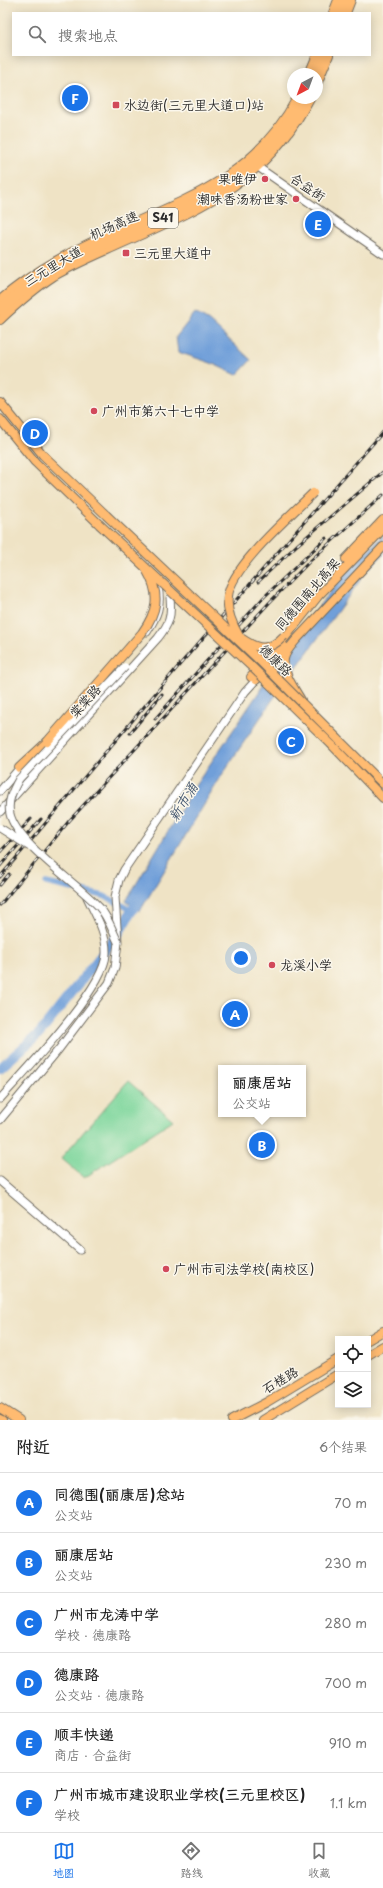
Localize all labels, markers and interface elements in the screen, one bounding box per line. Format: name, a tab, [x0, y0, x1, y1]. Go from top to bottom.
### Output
search box	[12, 12, 371, 56]
icon: search	[26, 23, 48, 45]
text: 搜索地点	[58, 23, 118, 46]
north arrow	[287, 68, 323, 104]
pin: F	[62, 83, 88, 113]
place label: 水边街(三元里大道口)站	[124, 95, 264, 114]
marker: 水边街(三元里大道口)站	[111, 100, 121, 110]
street label: 合益街	[287, 168, 330, 205]
place label: 果唯伊	[218, 169, 257, 188]
marker: 果唯伊	[260, 174, 270, 184]
place label: 潮味香汤粉世家	[197, 189, 288, 208]
marker: 潮味香汤粉世家	[291, 194, 301, 204]
street label: 机场高速	[86, 205, 141, 244]
road number: S41	[148, 208, 178, 228]
pin: E	[305, 209, 331, 239]
street label: 三元里大道	[20, 241, 85, 290]
place label: 三元里大道中	[134, 243, 212, 262]
marker: 三元里大道中	[121, 248, 131, 258]
place label: 广州市第六十七中学	[102, 401, 219, 420]
marker: 广州市第六十七中学	[89, 406, 99, 416]
pin: D	[22, 418, 48, 448]
street label: 同德围南北高架	[270, 553, 344, 634]
street label: 德康路	[256, 639, 297, 680]
street label: 棠棠路	[65, 680, 105, 722]
pin: C	[278, 726, 304, 756]
water label: 新市涌	[163, 777, 203, 825]
your location	[231, 948, 251, 968]
place label: 龙溪小学	[280, 955, 332, 974]
marker: 龙溪小学	[267, 960, 277, 970]
pin: A	[222, 999, 248, 1029]
popup	[218, 1065, 306, 1117]
text: 丽康居站	[232, 1070, 292, 1093]
text: 公交站	[232, 1093, 271, 1112]
pin: B	[249, 1130, 275, 1160]
place label: 广州市司法学校(南校区)	[174, 1259, 314, 1278]
marker: 广州市司法学校(南校区)	[161, 1264, 171, 1274]
map controls	[335, 1336, 371, 1408]
button: locate	[335, 1336, 371, 1372]
street label: 石槎路	[258, 1361, 301, 1398]
button: layers	[335, 1372, 371, 1408]
text: 附近	[16, 1433, 50, 1459]
text: 6个结果	[319, 1437, 367, 1456]
text: 同德围(丽康居)总站	[54, 1482, 185, 1505]
text: A	[24, 1493, 34, 1512]
text: 70 m	[334, 1493, 367, 1512]
text: 公交站	[54, 1505, 93, 1524]
text: 丽康居站	[54, 1542, 114, 1565]
text: B	[25, 1553, 33, 1572]
text: 230 m	[325, 1553, 367, 1572]
text: 公交站	[54, 1565, 93, 1584]
text: 广州市龙涛中学	[54, 1602, 159, 1625]
text: C	[24, 1613, 34, 1632]
text: 280 m	[325, 1613, 367, 1632]
text: 学校 · 德康路	[54, 1625, 131, 1644]
text: 德康路	[54, 1662, 99, 1685]
text: D	[24, 1673, 34, 1692]
text: 700 m	[325, 1673, 367, 1692]
text: 公交站 · 德康路	[54, 1685, 144, 1704]
text: 顺丰快递	[54, 1722, 114, 1745]
text: E	[25, 1733, 33, 1752]
text: 910 m	[329, 1733, 367, 1752]
text: 商店 · 合益街	[54, 1745, 131, 1764]
text: 广州市城市建设职业学校(三元里校区)	[54, 1782, 305, 1805]
text: F	[25, 1793, 33, 1812]
text: 1.1 km	[330, 1793, 367, 1812]
text: 学校	[54, 1805, 80, 1824]
tab: 地图	[53, 1840, 75, 1881]
tab: 路线	[180, 1840, 202, 1881]
tab: 收藏	[308, 1840, 330, 1881]

